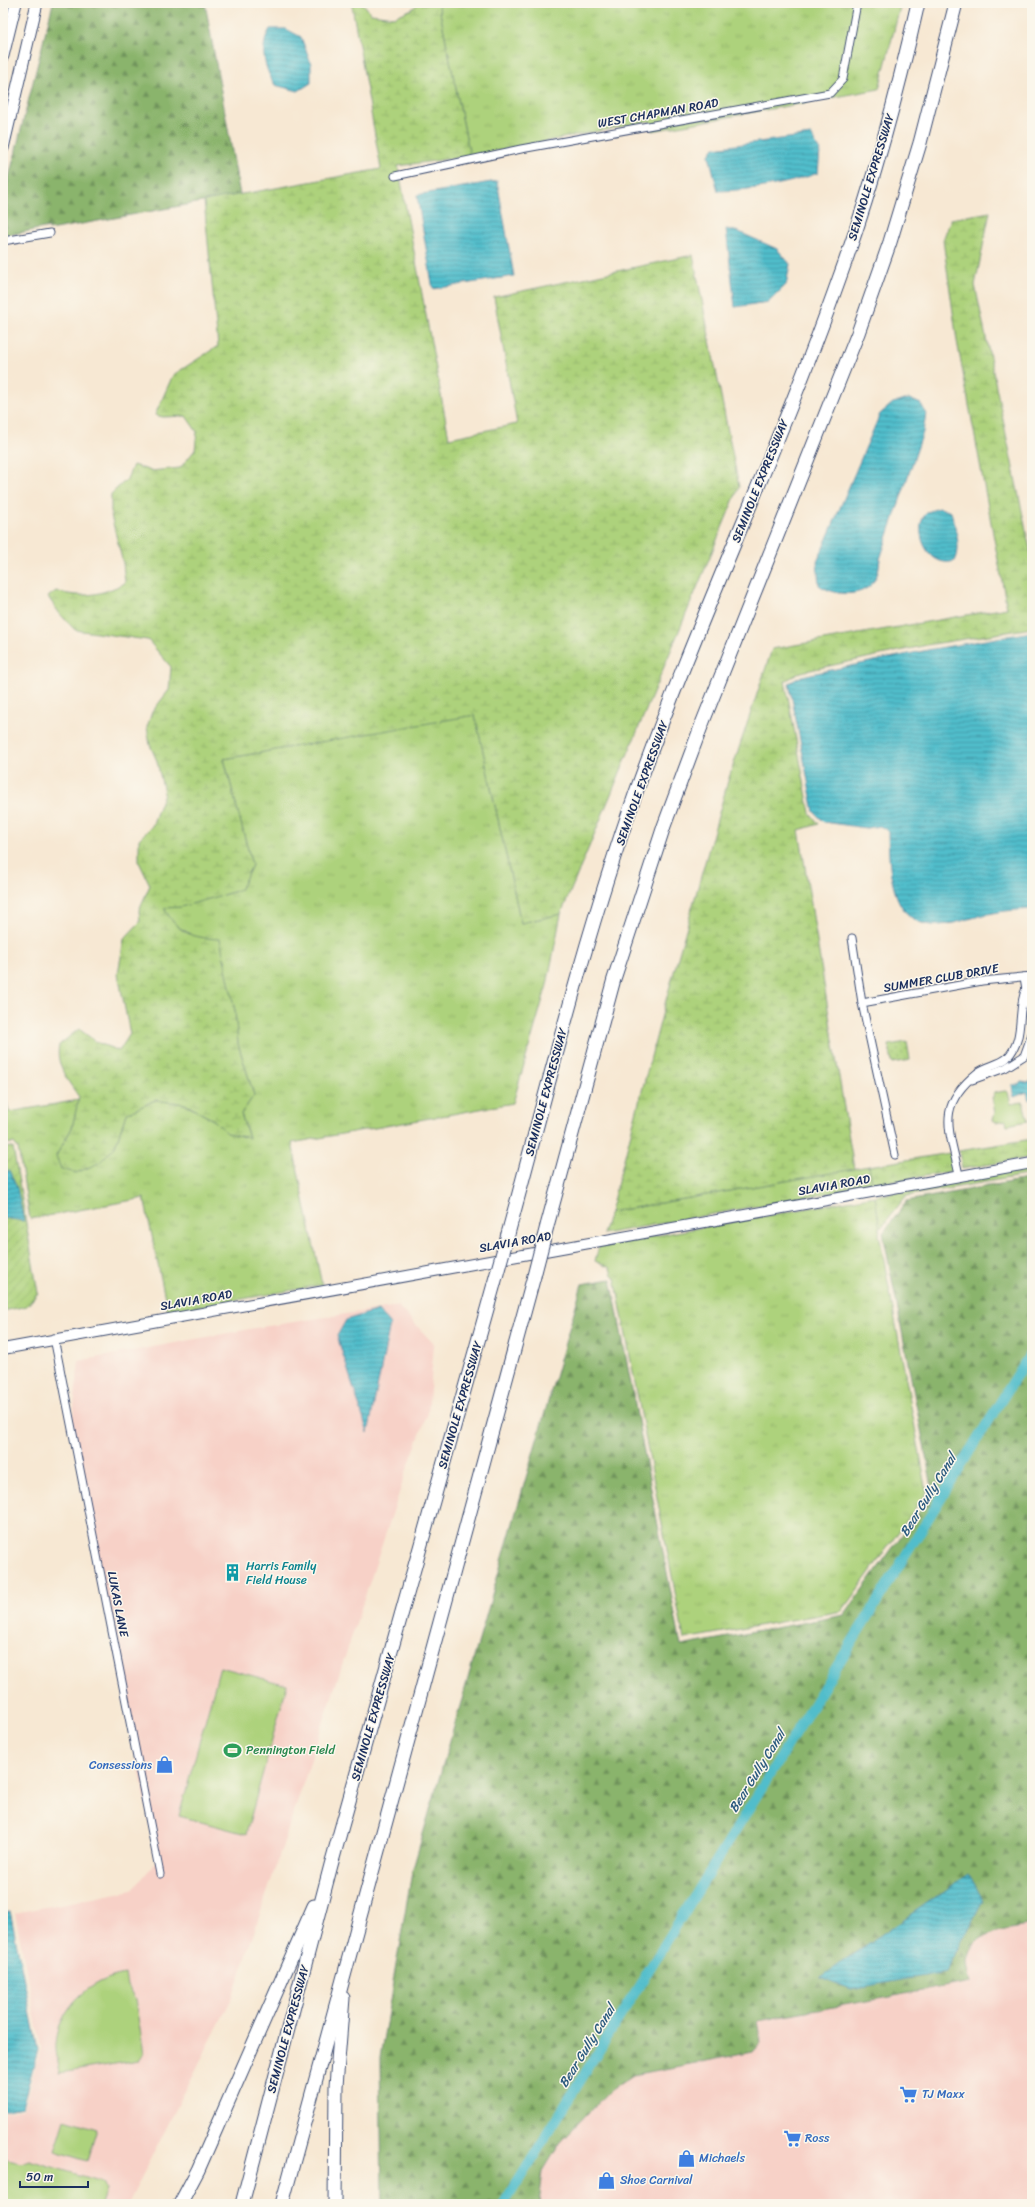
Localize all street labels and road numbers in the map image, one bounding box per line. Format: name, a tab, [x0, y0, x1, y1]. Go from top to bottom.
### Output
street label: WEST CHAPMAN ROAD	[596, 91, 721, 134]
street label: SEMINOLE EXPRESSWAY	[841, 110, 901, 243]
street label: SEMINOLE EXPRESSWAY	[725, 415, 795, 546]
street label: SEMINOLE EXPRESSWAY	[609, 717, 675, 849]
street label: SUMMER CLUB DRIVE	[882, 957, 1002, 999]
street label: SEMINOLE EXPRESSWAY	[518, 1025, 574, 1159]
street label: SLAVIA ROAD	[796, 1168, 873, 1202]
street label: SLAVIA ROAD	[477, 1225, 554, 1259]
street label: SLAVIA ROAD	[158, 1283, 235, 1317]
street label: SEMINOLE EXPRESSWAY	[431, 1338, 489, 1471]
street label: LUKAS LANE	[101, 1569, 135, 1640]
street label: SEMINOLE EXPRESSWAY	[344, 1650, 402, 1783]
street label: SEMINOLE EXPRESSWAY	[260, 1962, 316, 2096]

